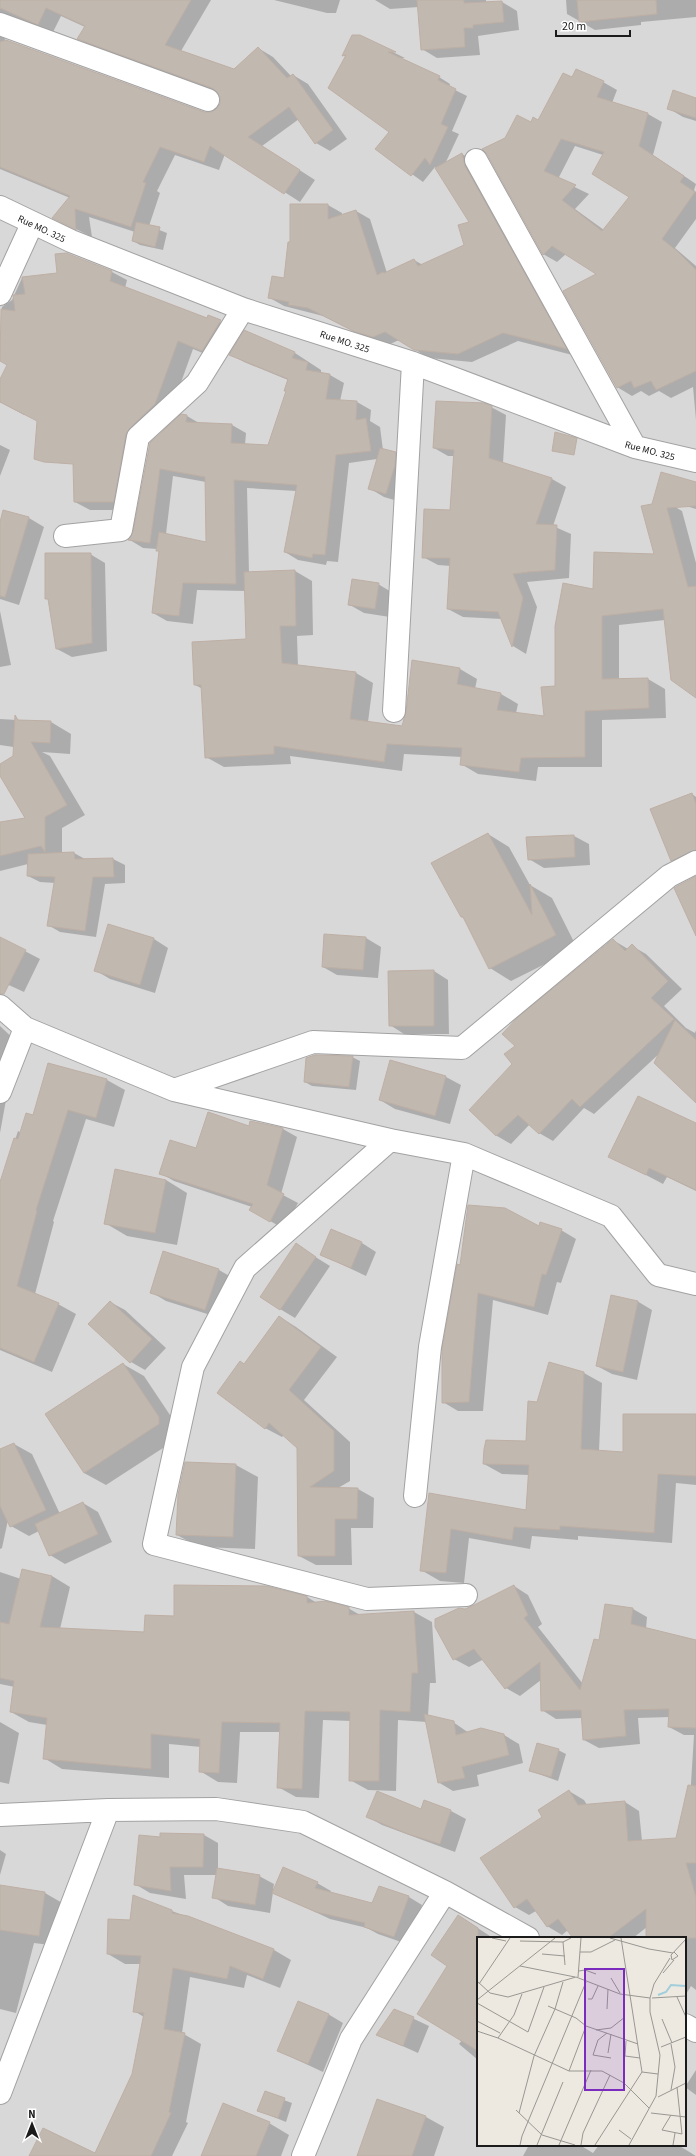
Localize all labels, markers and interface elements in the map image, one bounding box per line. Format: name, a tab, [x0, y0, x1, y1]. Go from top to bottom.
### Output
scale bar	[556, 12, 630, 38]
text: 20 m	[562, 18, 586, 35]
street label: Rue MO. 325	[15, 212, 68, 246]
street label: Rue MO. 325	[318, 327, 371, 357]
street label: Rue MO. 325	[623, 438, 676, 464]
inset map	[477, 1937, 686, 2146]
north arrow	[12, 2104, 52, 2144]
text: N	[28, 2107, 36, 2122]

